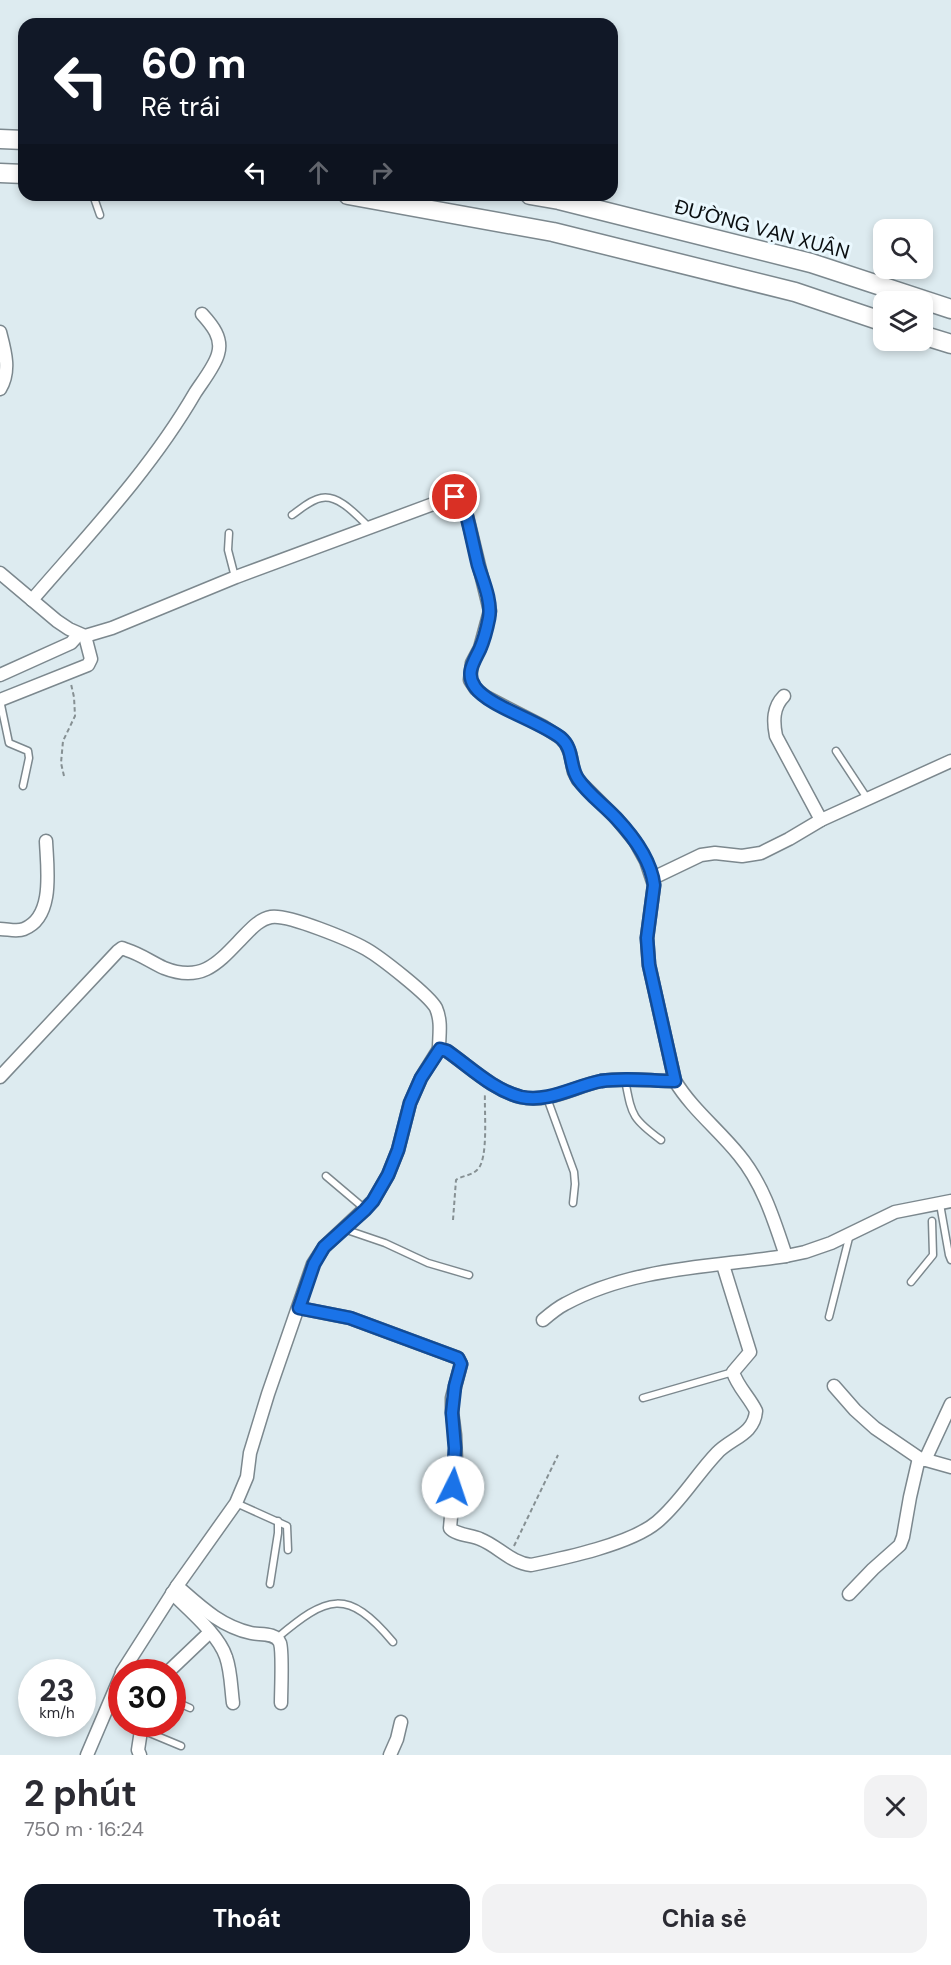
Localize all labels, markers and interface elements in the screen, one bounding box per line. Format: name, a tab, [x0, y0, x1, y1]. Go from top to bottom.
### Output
text: 60 m	[141, 36, 247, 91]
icon: left	[42, 42, 120, 120]
text: Rẽ trái	[141, 89, 221, 124]
icon: left	[239, 156, 272, 189]
icon: ahead	[302, 156, 335, 189]
icon: right	[365, 156, 398, 189]
street label: ĐƯỜNG VẠN XUÂN	[672, 193, 852, 265]
map controls	[873, 219, 933, 351]
button: search	[873, 219, 933, 279]
button: layers	[873, 291, 933, 351]
pin	[429, 471, 480, 522]
icon: arrive	[438, 480, 471, 513]
position arrow	[421, 1455, 485, 1519]
speed limit sign: 30	[108, 1659, 186, 1737]
text: 23	[39, 1671, 75, 1710]
text: km/h	[39, 1703, 75, 1723]
text: 2 phút	[24, 1770, 137, 1817]
button: close	[864, 1775, 927, 1838]
text: 750 m · 16:24	[24, 1816, 144, 1842]
button: Thoát	[24, 1884, 470, 1953]
button: Chia sẻ	[482, 1884, 927, 1953]

